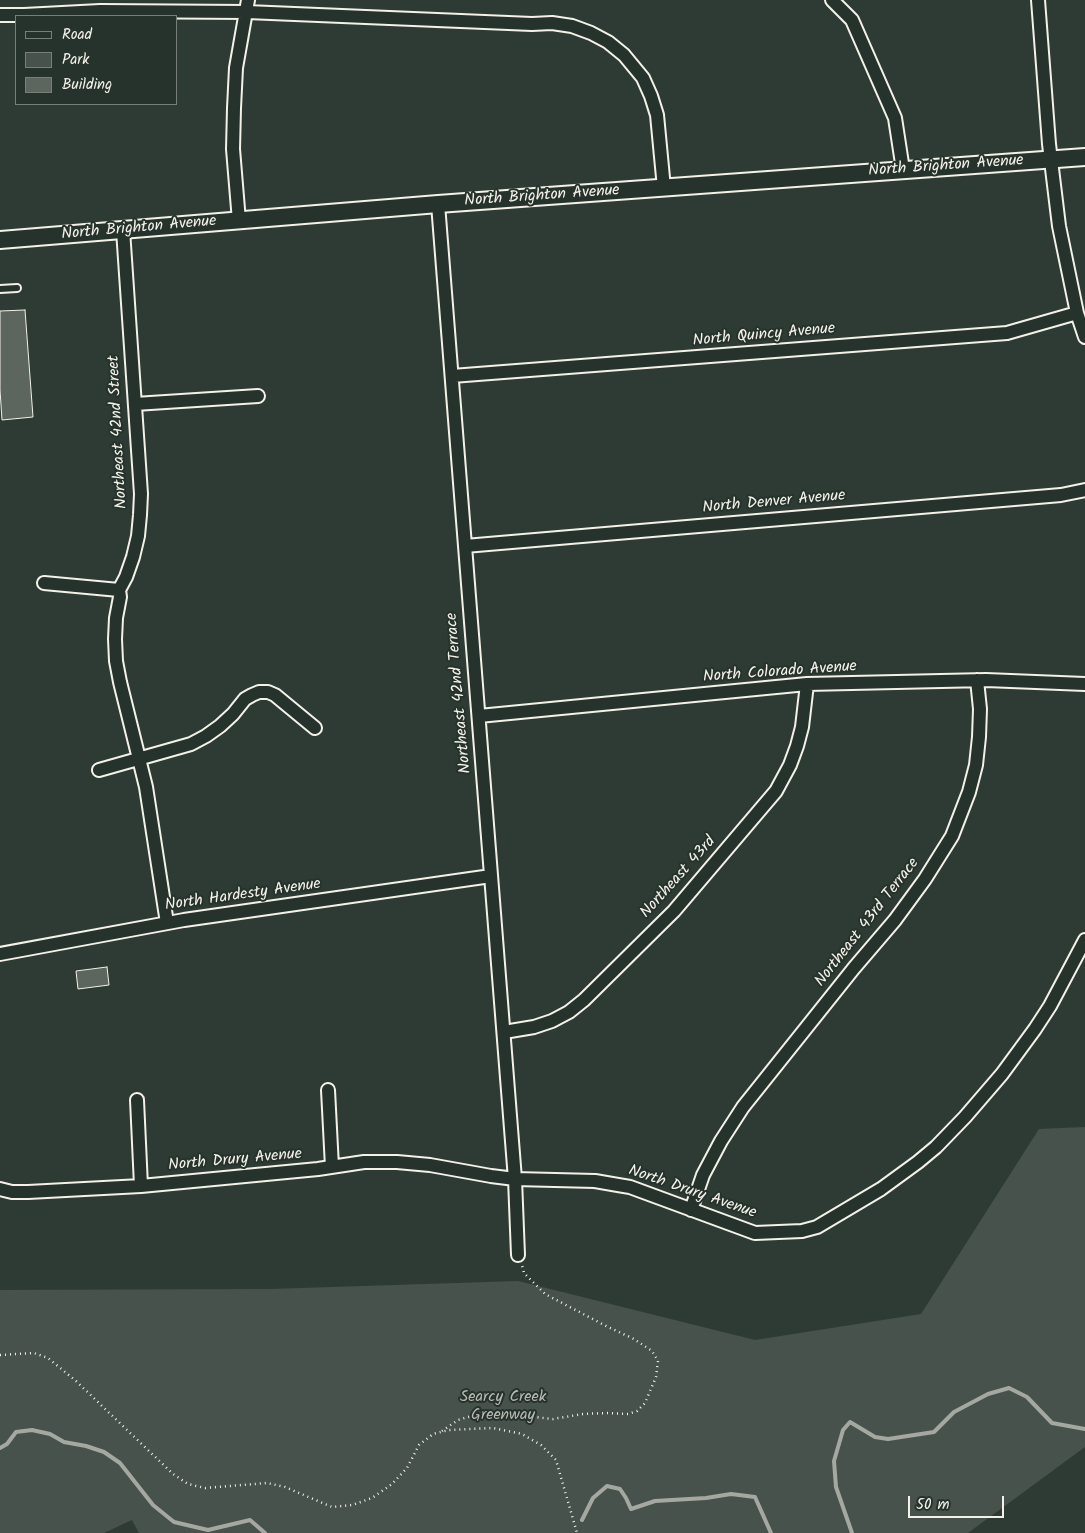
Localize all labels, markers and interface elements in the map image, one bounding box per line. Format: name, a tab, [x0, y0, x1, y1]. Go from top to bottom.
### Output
legend	[15, 15, 178, 105]
text: Road	[62, 23, 92, 47]
text: Park	[62, 48, 89, 72]
text: Building	[62, 73, 112, 97]
street label: North Brighton Avenue	[868, 152, 1024, 182]
street label: North Brighton Avenue	[464, 182, 620, 212]
street label: North Brighton Avenue	[61, 213, 217, 245]
street label: North Quincy Avenue	[692, 320, 836, 352]
street label: Northeast 42nd Street	[105, 355, 133, 509]
street label: North Denver Avenue	[702, 487, 846, 519]
street label: Northeast 42nd Terrace	[443, 612, 477, 774]
street label: North Colorado Avenue	[702, 658, 858, 688]
street label: Northeast 43rd	[637, 833, 721, 923]
street label: Northeast 43rd Terrace	[812, 855, 924, 991]
street label: North Hardesty Avenue	[164, 876, 322, 916]
street label: North Drury Avenue	[167, 1146, 303, 1176]
street label: North Drury Avenue	[625, 1162, 759, 1224]
park label: Searcy Creek Greenway	[460, 1388, 546, 1426]
scale bar	[910, 1486, 1006, 1518]
text: 50 m	[916, 1493, 950, 1517]

